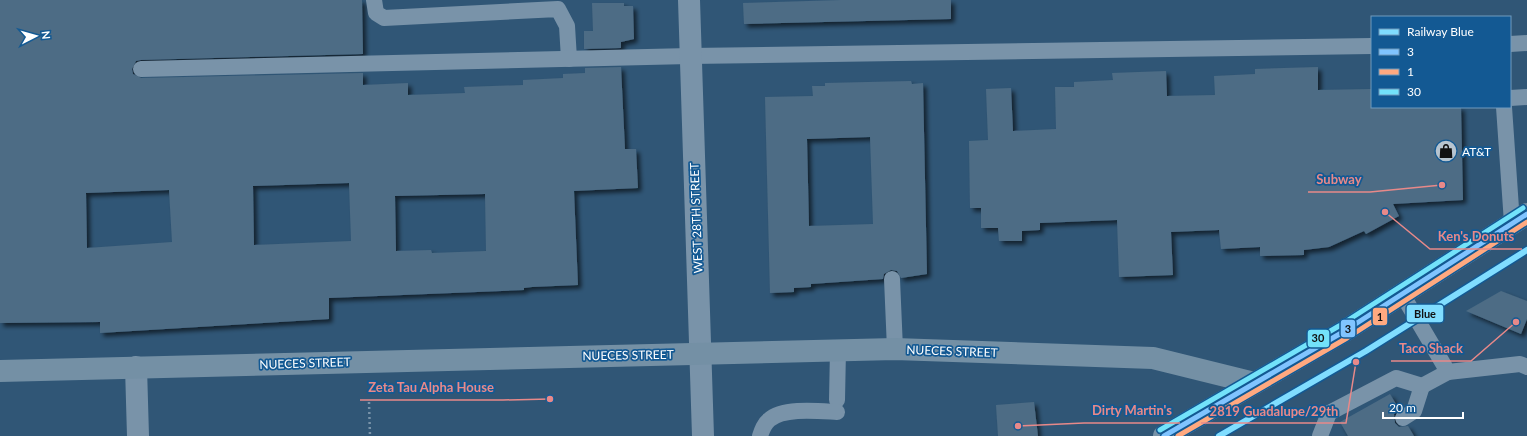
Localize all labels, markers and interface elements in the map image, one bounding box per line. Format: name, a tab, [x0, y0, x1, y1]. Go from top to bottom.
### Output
north arrow	[16, 16, 56, 56]
legend	[1371, 16, 1511, 108]
text: Railway Blue	[1407, 24, 1474, 39]
text: N	[40, 30, 53, 40]
text: 3	[1407, 44, 1414, 59]
text: 1	[1407, 64, 1414, 79]
text: 30	[1407, 84, 1421, 99]
shop icon: AT&T	[1433, 138, 1459, 164]
place label: AT&T	[1462, 144, 1491, 159]
street label: WEST 28TH STREET	[687, 162, 705, 274]
callout: Subway	[1308, 167, 1370, 192]
text: Subway	[1316, 171, 1362, 187]
callout: Ken's Donuts	[1430, 224, 1522, 249]
text: Ken's Donuts	[1438, 228, 1515, 244]
line badge: Blue	[1406, 304, 1444, 323]
line badge: 1	[1372, 307, 1388, 326]
text: Blue	[1414, 307, 1436, 320]
text: 1	[1377, 310, 1383, 323]
line badge: 3	[1340, 319, 1356, 338]
text: 3	[1345, 322, 1351, 335]
line badge: 30	[1307, 329, 1330, 348]
text: 30	[1312, 331, 1325, 344]
callout: Taco Shack	[1391, 336, 1471, 361]
text: Taco Shack	[1399, 340, 1463, 356]
street label: NUECES STREET	[906, 342, 998, 360]
street label: NUECES STREET	[582, 347, 674, 363]
street label: NUECES STREET	[259, 354, 351, 372]
callout: Zeta Tau Alpha House	[360, 375, 503, 400]
text: Zeta Tau Alpha House	[368, 379, 494, 395]
scale bar	[1383, 394, 1463, 420]
callout: Dirty Martin's	[1084, 398, 1180, 423]
callout: 2819 Guadalupe/29th	[1201, 398, 1346, 423]
text: 20 m	[1389, 400, 1416, 415]
text: Dirty Martin's	[1092, 402, 1172, 418]
text: 2819 Guadalupe/29th	[1210, 403, 1338, 419]

